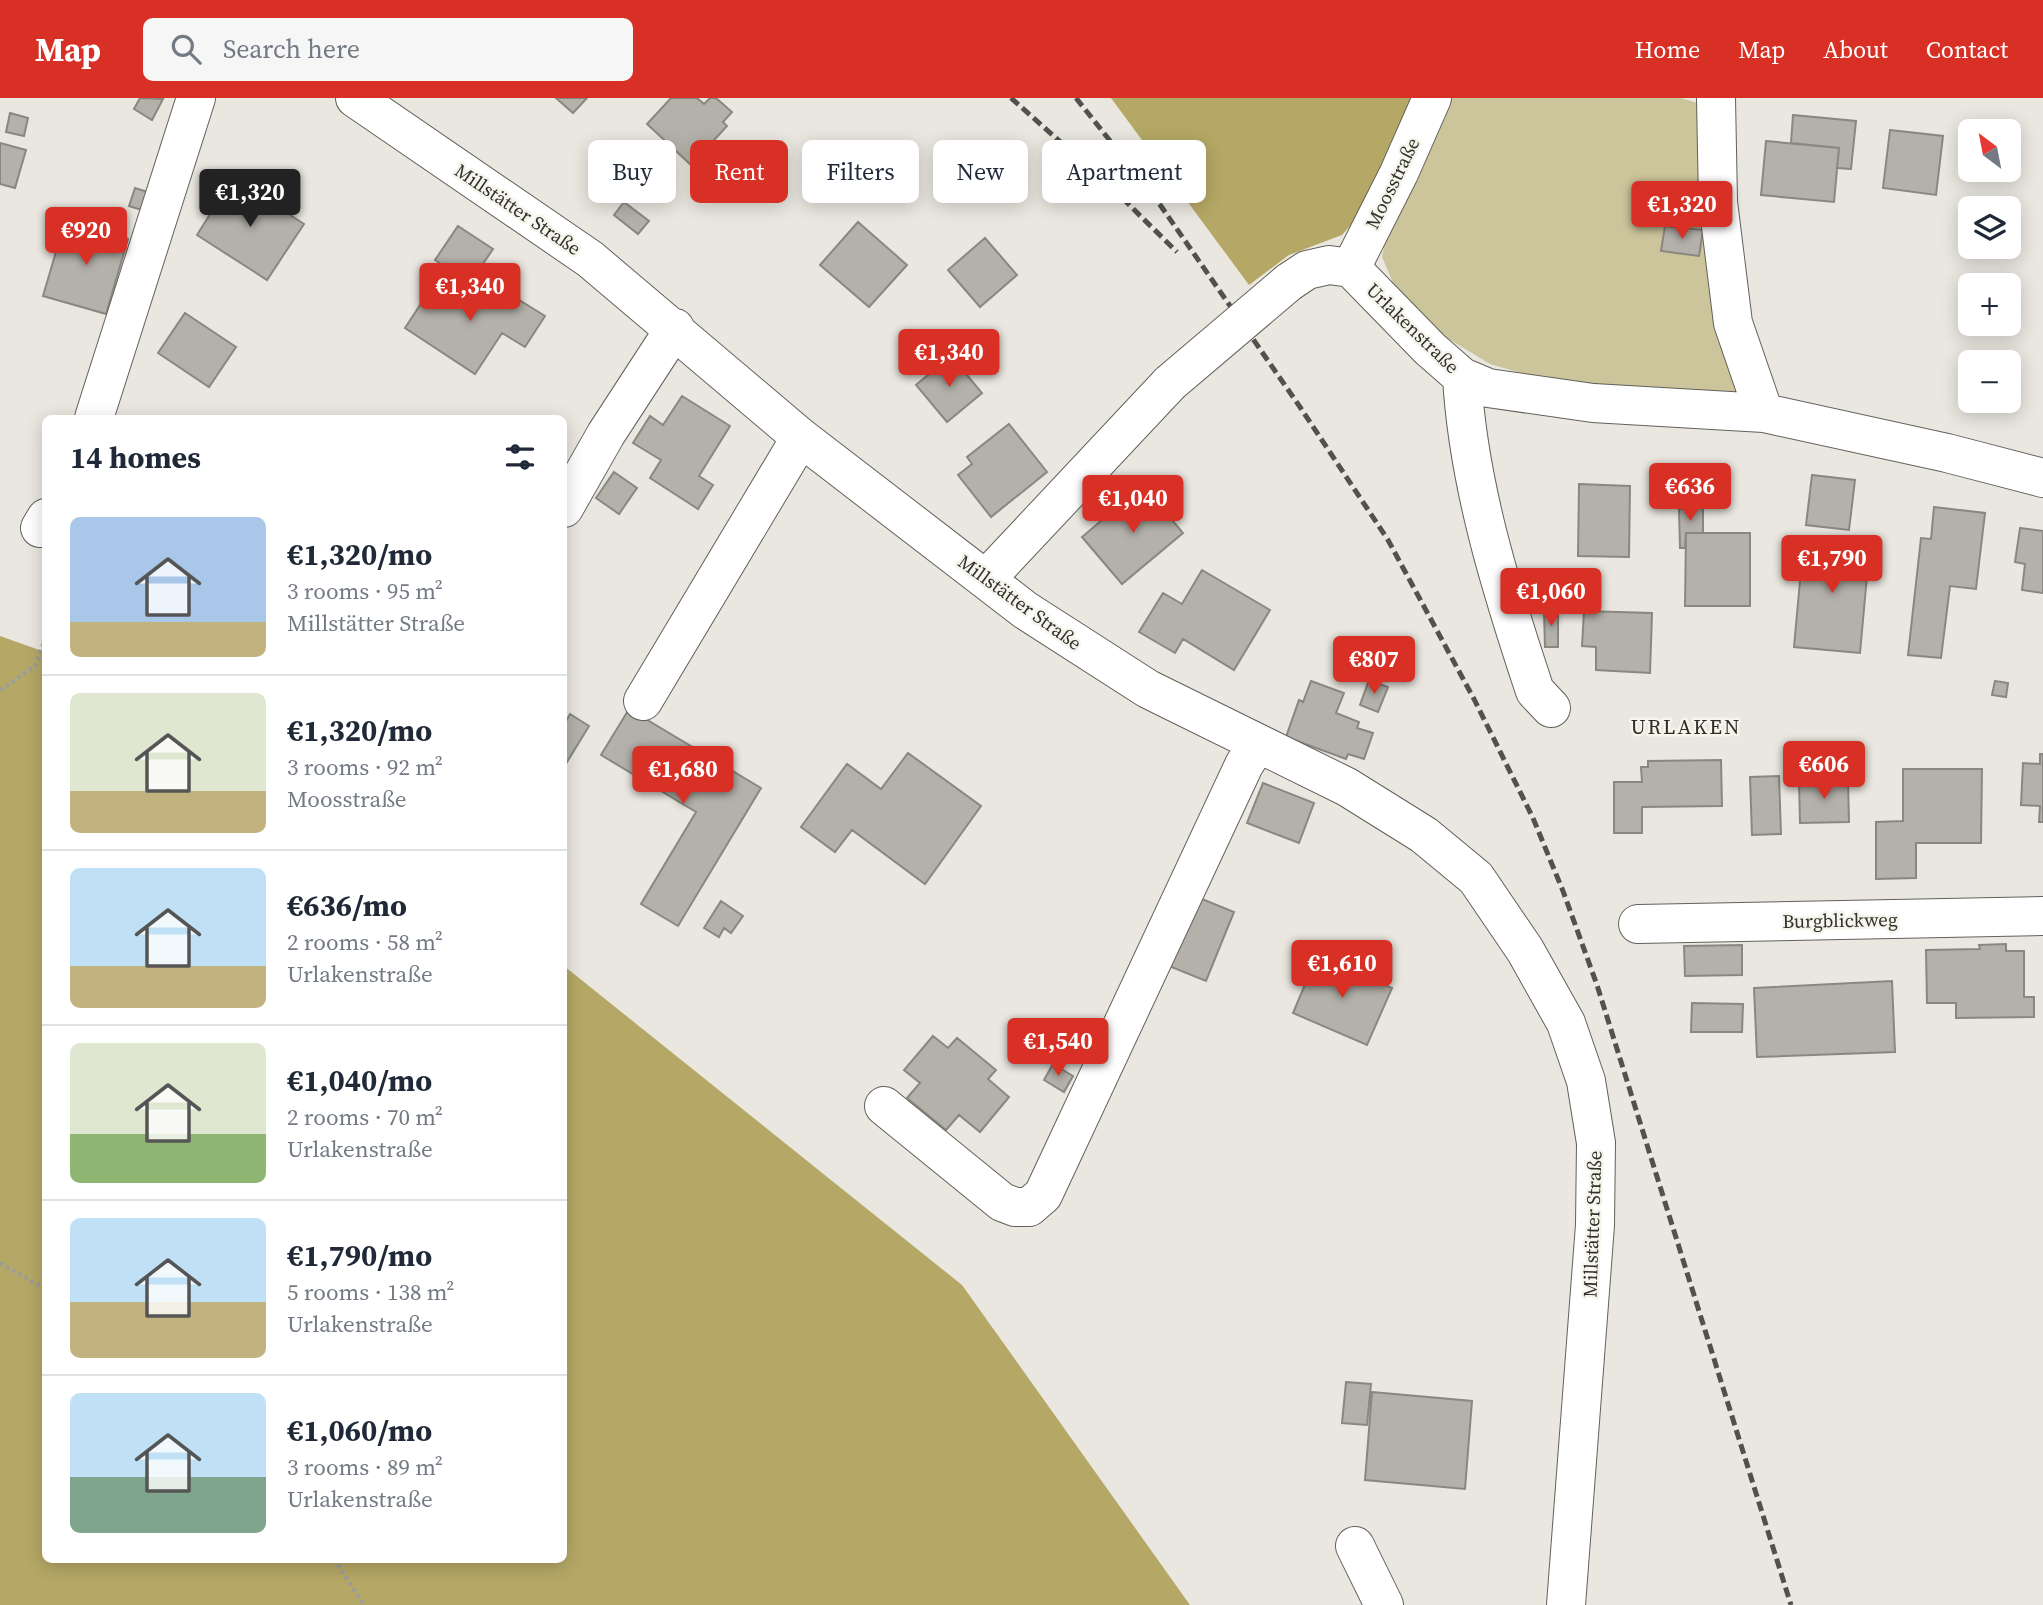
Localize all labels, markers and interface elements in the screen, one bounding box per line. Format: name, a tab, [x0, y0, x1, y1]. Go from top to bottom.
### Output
search box	[143, 18, 633, 81]
text: Map	[35, 27, 101, 72]
icon: search	[167, 30, 205, 68]
text: Search here	[223, 31, 360, 67]
text: Home	[1635, 33, 1700, 66]
text: Map	[1738, 33, 1785, 66]
text: About	[1823, 33, 1888, 66]
text: Contact	[1926, 33, 2008, 66]
north arrow	[1958, 119, 2021, 182]
map controls	[1958, 119, 2021, 413]
street label: Moosstraße	[1359, 133, 1425, 233]
chip: Buy	[588, 140, 676, 203]
chip: Rent	[690, 140, 788, 203]
chip: Filters	[802, 140, 919, 203]
chip: New	[933, 140, 1028, 203]
chip: Apartment	[1042, 140, 1206, 203]
street label: Millstätter Straße	[450, 157, 586, 261]
pin: €1,320	[193, 170, 307, 229]
text: €1,320	[215, 176, 285, 208]
pin: €1,320	[1625, 181, 1739, 241]
text: €1,320	[1647, 188, 1717, 220]
button: layers	[1958, 196, 2021, 259]
pin: €920	[45, 208, 127, 267]
text: €920	[61, 214, 111, 246]
pin: €1,340	[413, 264, 527, 323]
text: €1,340	[435, 270, 505, 302]
button: +	[1958, 273, 2021, 336]
street label: Urlakenstraße	[1361, 277, 1465, 379]
pin: €1,340	[892, 330, 1006, 389]
text: €1,340	[914, 336, 984, 368]
button: −	[1958, 350, 2021, 413]
text: 14 homes	[70, 437, 201, 478]
icon: filters	[501, 438, 539, 476]
pin: €636	[1649, 464, 1731, 523]
text: €636	[1665, 470, 1715, 502]
pin: €1,040	[1076, 476, 1190, 535]
text: €1,040	[1098, 482, 1168, 514]
text: €1,320/mo	[287, 534, 432, 575]
pin: €1,790	[1775, 536, 1889, 595]
text: €1,790	[1797, 542, 1867, 574]
icon: home	[126, 545, 210, 629]
street label: Millstätter Straße	[953, 548, 1087, 656]
pin: €1,060	[1494, 568, 1608, 628]
text: 3 rooms · 95 m²	[287, 575, 443, 607]
text: €1,060	[1516, 575, 1586, 607]
text: Millstätter Straße	[287, 607, 465, 639]
pin: €807	[1333, 636, 1415, 696]
text: €807	[1349, 643, 1399, 675]
text: €1,320/mo	[287, 710, 432, 751]
district label: URLAKEN	[1631, 712, 1741, 741]
icon: home	[126, 721, 210, 805]
pin: €606	[1783, 742, 1865, 801]
pin: €1,680	[626, 746, 740, 806]
text: €606	[1799, 748, 1849, 780]
text: 3 rooms · 92 m²	[287, 751, 443, 783]
text: €1,680	[648, 753, 718, 785]
text: Moosstraße	[287, 783, 407, 815]
text: €636/mo	[287, 885, 407, 926]
icon: home	[126, 896, 210, 980]
street label: Burgblickweg	[1782, 906, 1898, 934]
text: 2 rooms · 58 m²	[287, 926, 443, 958]
pin: €1,610	[1285, 940, 1399, 1000]
text: €1,610	[1307, 947, 1377, 979]
text: Urlakenstraße	[287, 958, 433, 990]
pin: €1,540	[1001, 1018, 1115, 1078]
text: €1,540	[1023, 1025, 1093, 1057]
text: €1,040/mo	[287, 1060, 432, 1101]
icon: home	[126, 1071, 210, 1155]
text: 2 rooms · 70 m²	[287, 1101, 443, 1133]
text: Urlakenstraße	[287, 1133, 433, 1165]
street label: Millstätter Straße	[1576, 1150, 1608, 1298]
text: €1,790/mo	[287, 1235, 432, 1276]
icon: home	[126, 1246, 210, 1330]
text: 5 rooms · 138 m²	[287, 1276, 454, 1308]
text: Urlakenstraße	[287, 1308, 433, 1340]
text: €1,060/mo	[287, 1410, 432, 1451]
icon: home	[126, 1421, 210, 1505]
text: 3 rooms · 89 m²	[287, 1451, 443, 1483]
text: Urlakenstraße	[287, 1483, 433, 1515]

